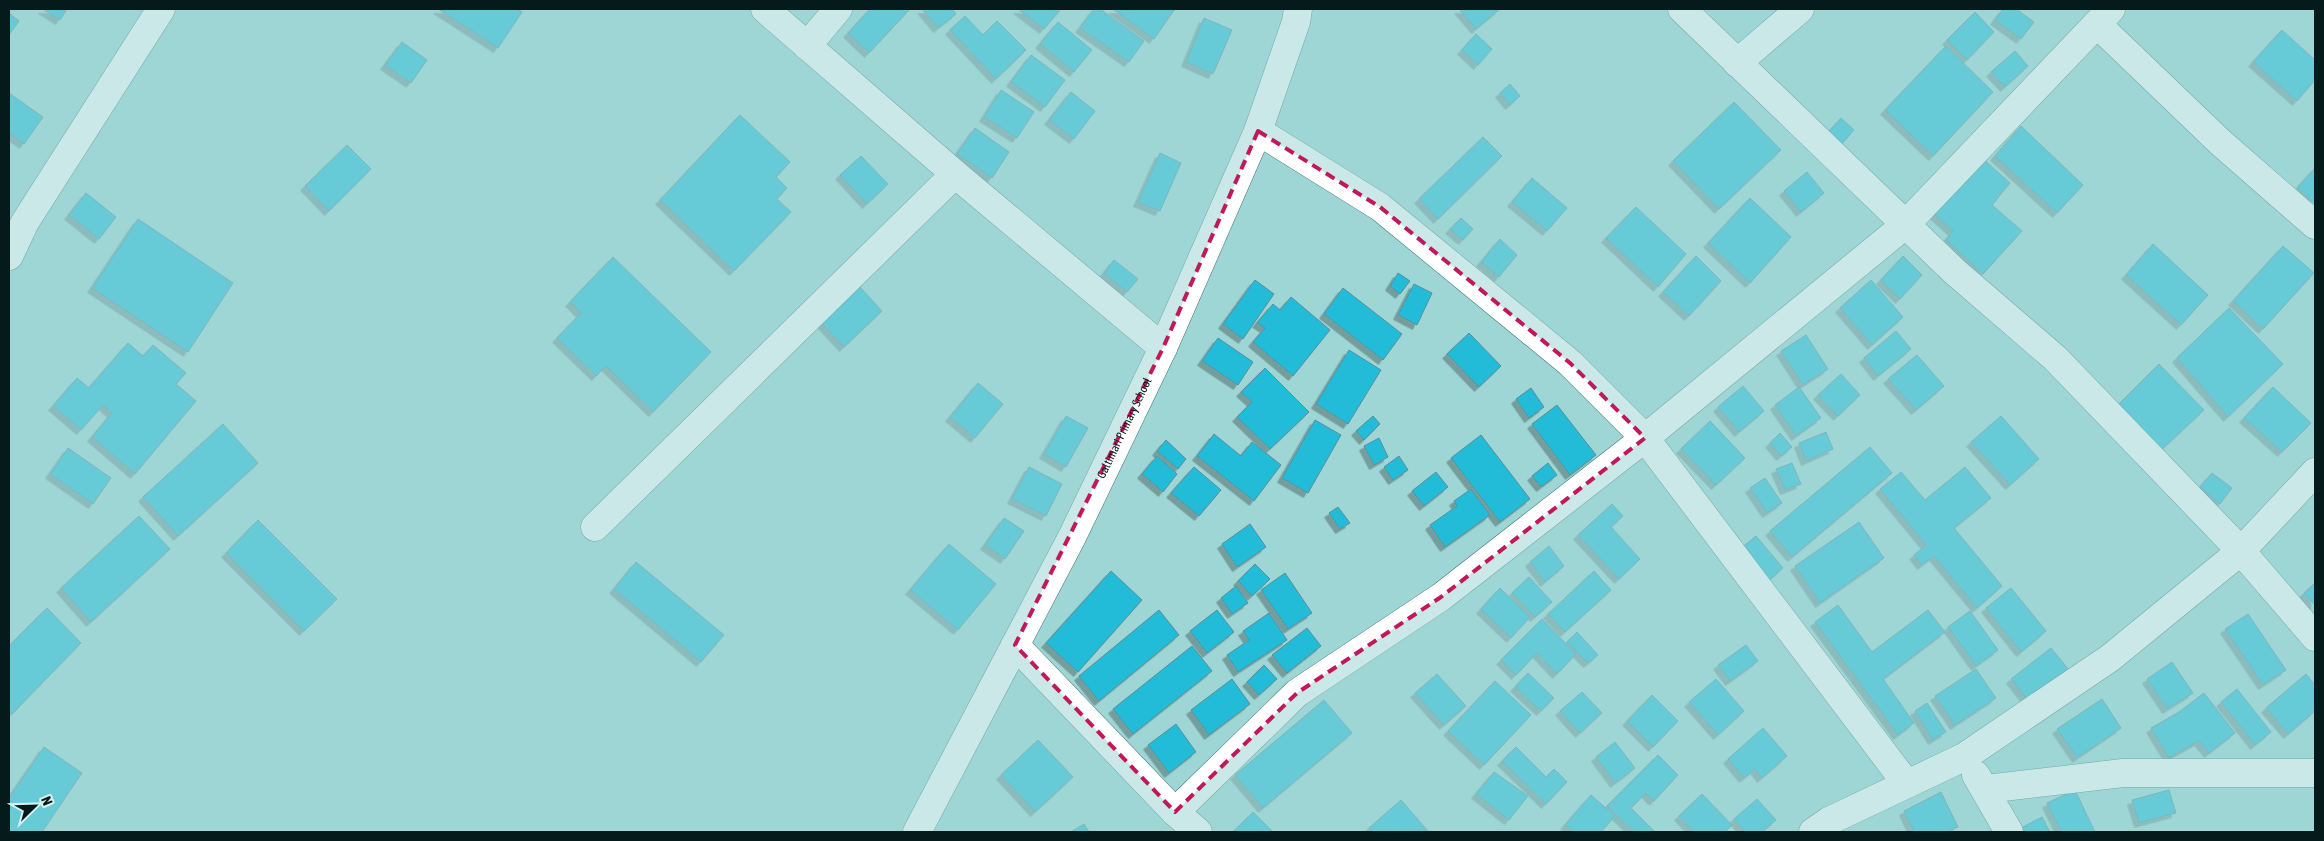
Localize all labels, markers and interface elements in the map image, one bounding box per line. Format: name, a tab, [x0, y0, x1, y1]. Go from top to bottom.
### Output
street label: Galtimari Primary School	[1094, 375, 1155, 481]
north arrow	[10, 781, 60, 831]
text: N	[38, 794, 56, 808]

